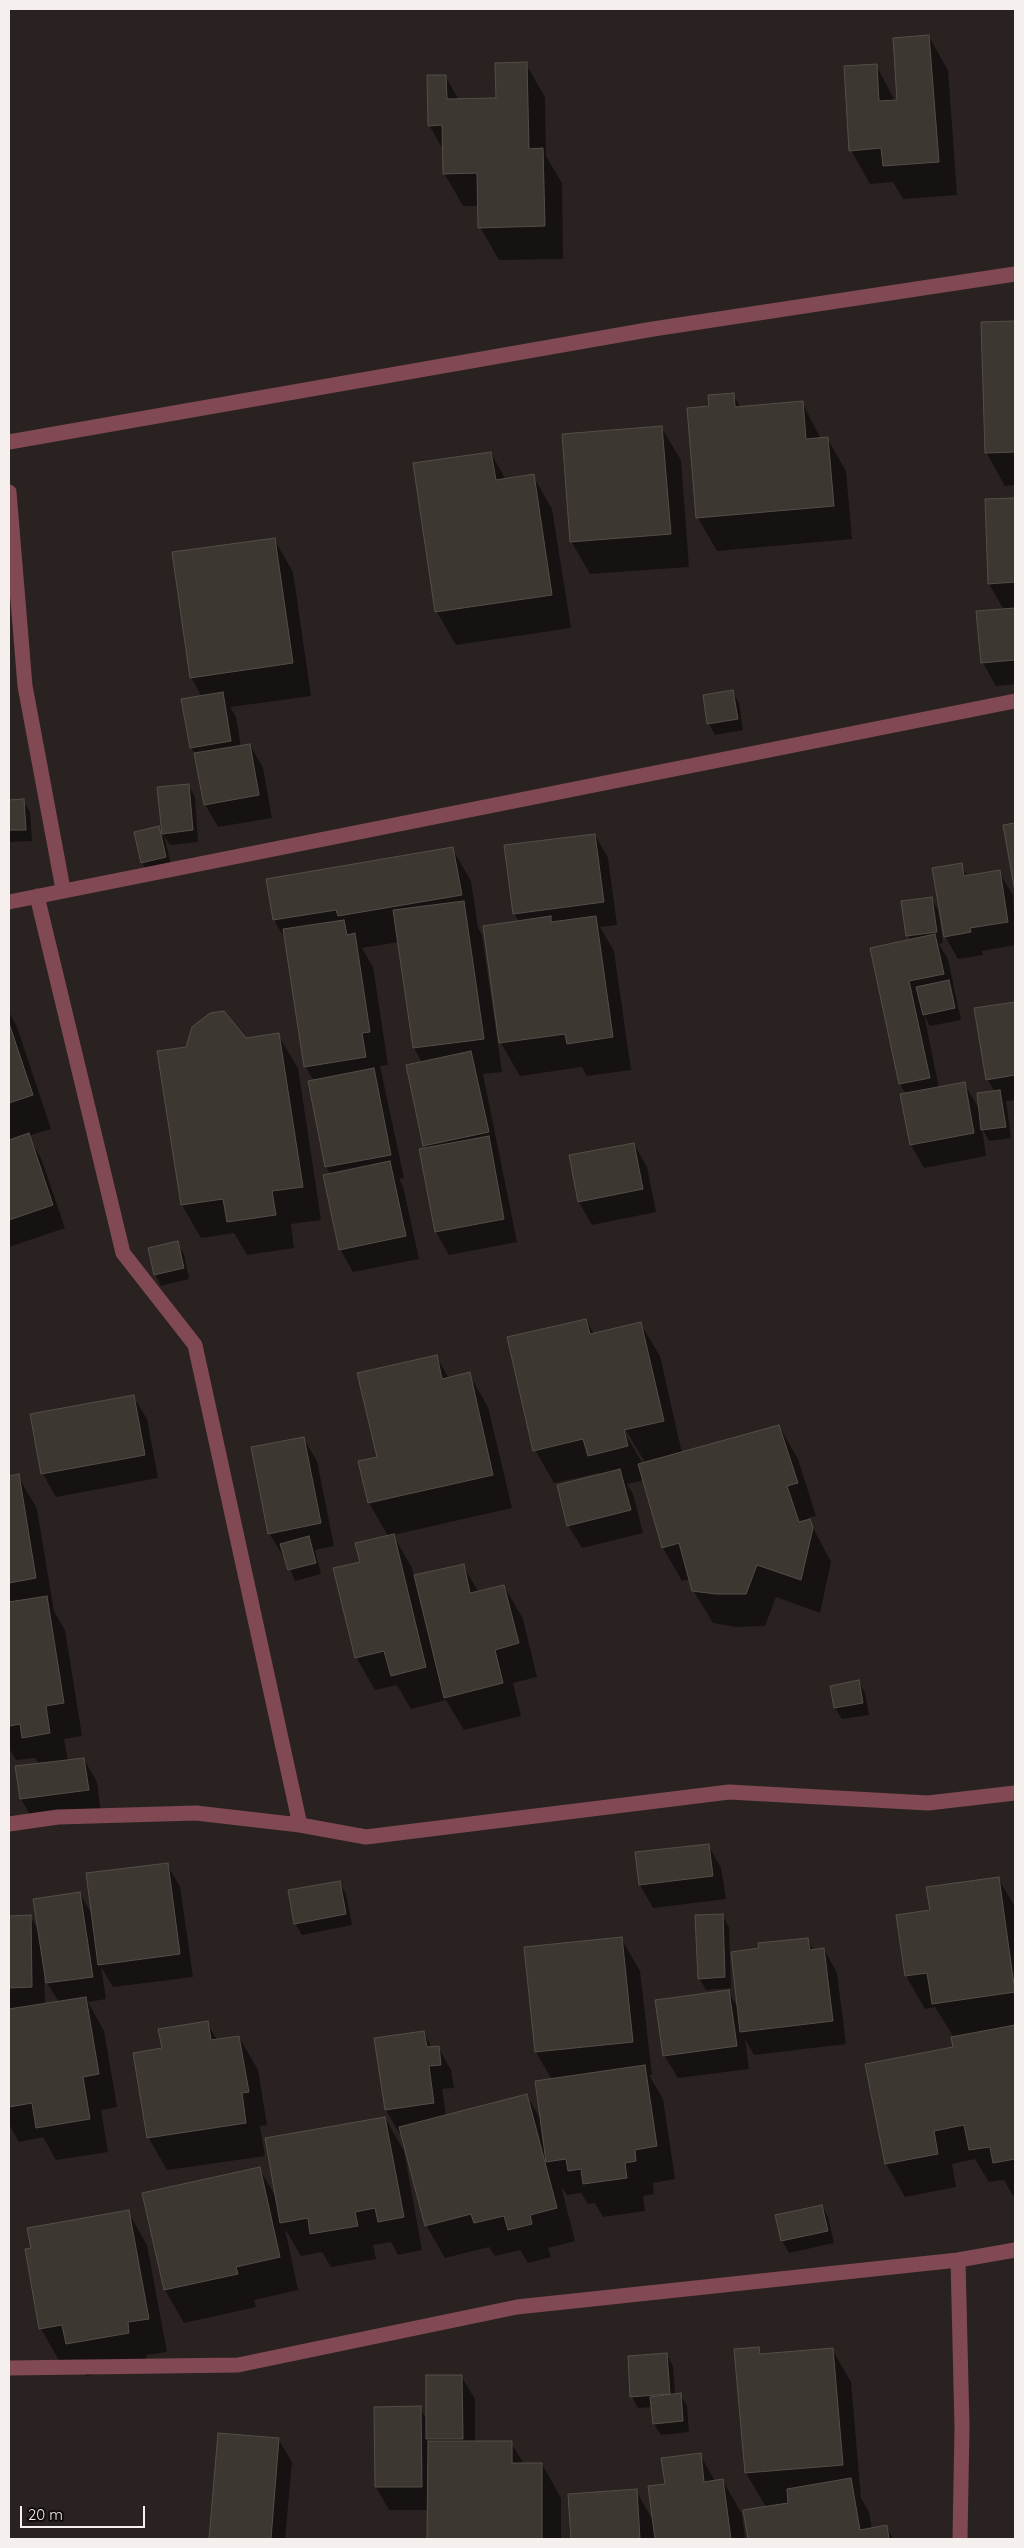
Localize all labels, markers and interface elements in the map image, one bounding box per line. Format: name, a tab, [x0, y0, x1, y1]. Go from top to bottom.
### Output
scale bar	[22, 2496, 148, 2528]
text: 20 m	[28, 2505, 63, 2524]

